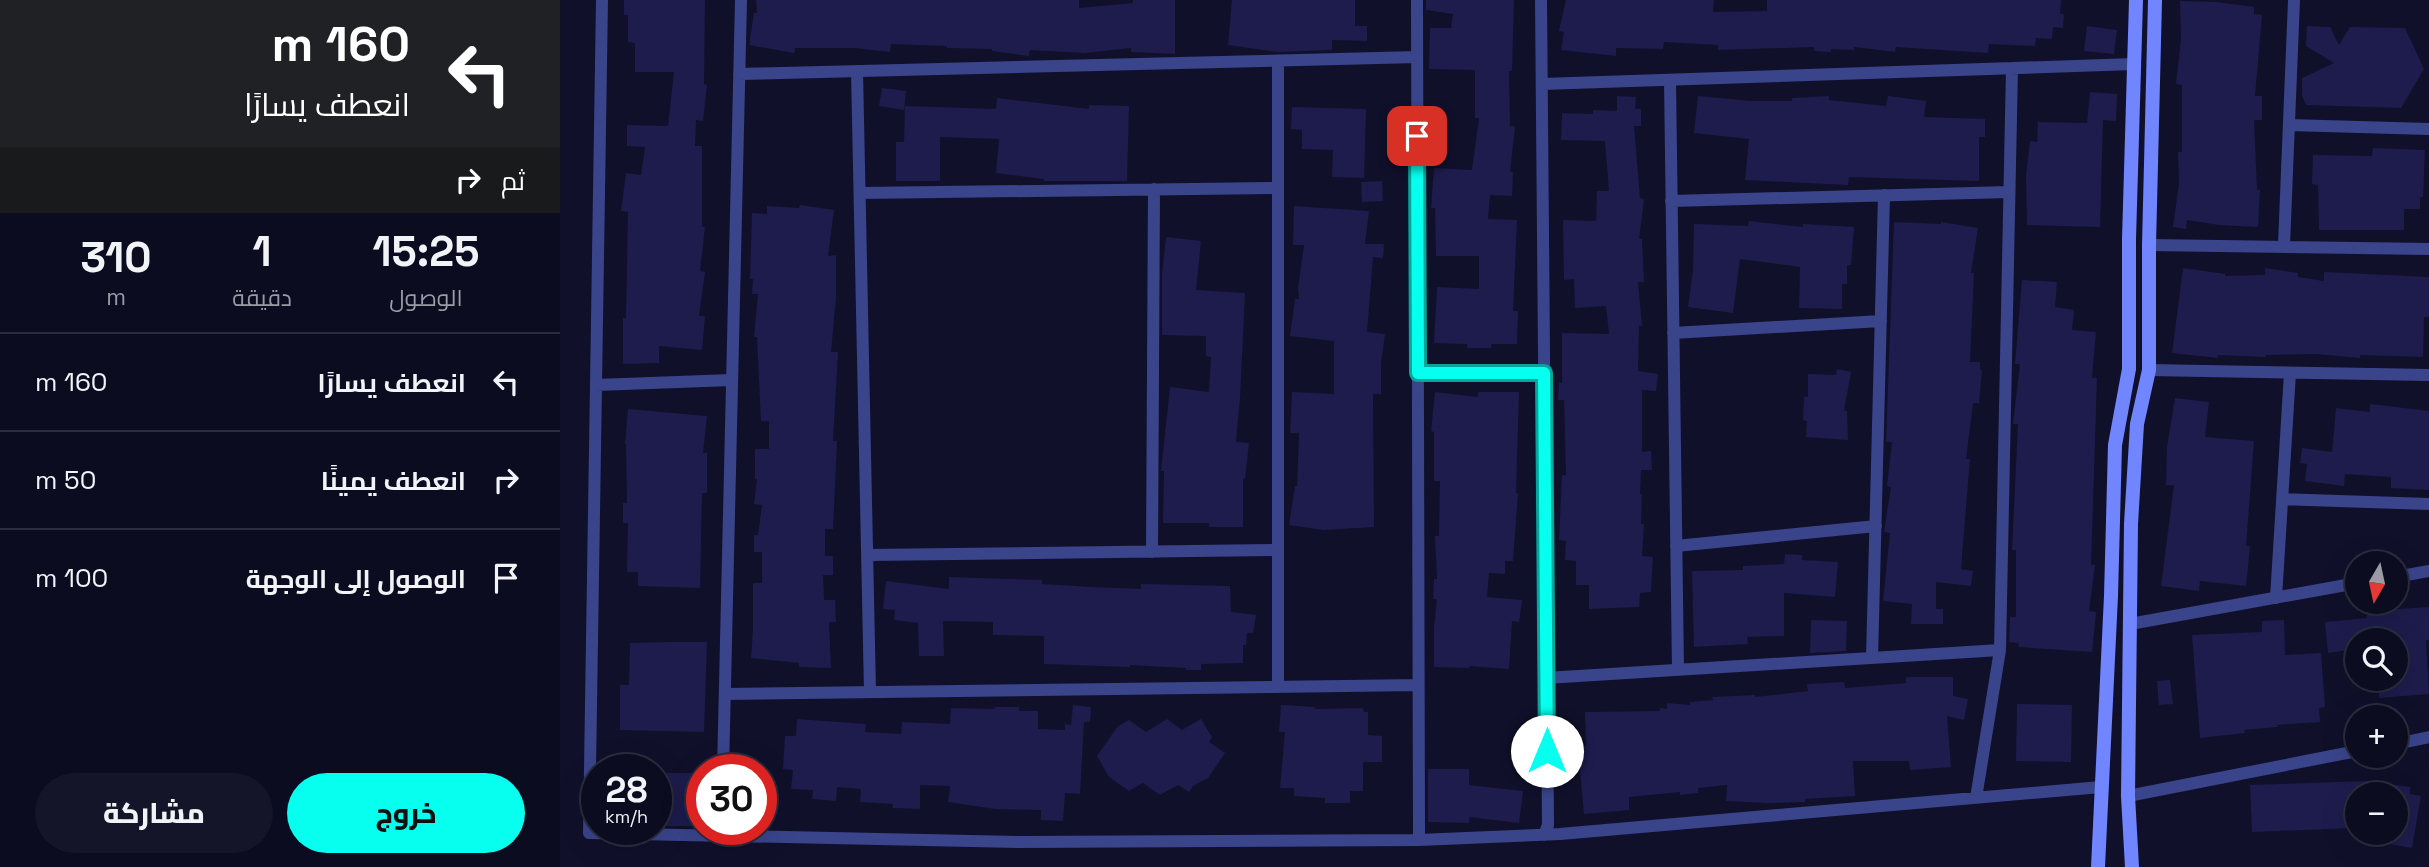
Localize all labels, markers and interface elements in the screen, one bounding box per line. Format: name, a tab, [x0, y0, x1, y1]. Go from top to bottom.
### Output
text: 160 m	[272, 13, 410, 75]
icon: left	[434, 28, 525, 119]
text: انعطف يسارًا	[244, 85, 410, 125]
pin	[1387, 106, 1447, 166]
icon: arrive	[1398, 117, 1436, 155]
icon: right	[449, 161, 487, 199]
text: ثم	[501, 164, 525, 198]
text: 1	[253, 225, 272, 278]
text: 15:25	[373, 225, 479, 278]
text: 310	[81, 231, 152, 284]
text: m	[106, 282, 126, 312]
text: دقيقة	[232, 283, 292, 313]
text: الوصول	[389, 283, 463, 313]
icon: left	[487, 363, 525, 401]
text: 160 m	[35, 365, 108, 399]
text: انعطف يسارًا	[318, 366, 466, 400]
icon: right	[487, 461, 525, 499]
text: 50 m	[35, 463, 96, 497]
text: انعطف يمينًا	[321, 464, 466, 498]
north arrow	[2345, 551, 2408, 614]
map controls	[2345, 551, 2408, 845]
icon: arrive	[487, 559, 525, 597]
text: 100 m	[35, 561, 108, 595]
text: الوصول إلى الوجهة	[246, 562, 466, 596]
button: search	[2345, 628, 2408, 691]
button: +	[2345, 705, 2408, 768]
position arrow	[1510, 714, 1584, 788]
speed limit sign: 30	[686, 754, 777, 845]
text: 28	[606, 768, 647, 812]
button: مشاركة	[35, 773, 273, 853]
button: خروج	[287, 773, 525, 853]
button: −	[2345, 782, 2408, 845]
text: km/h	[605, 805, 648, 828]

